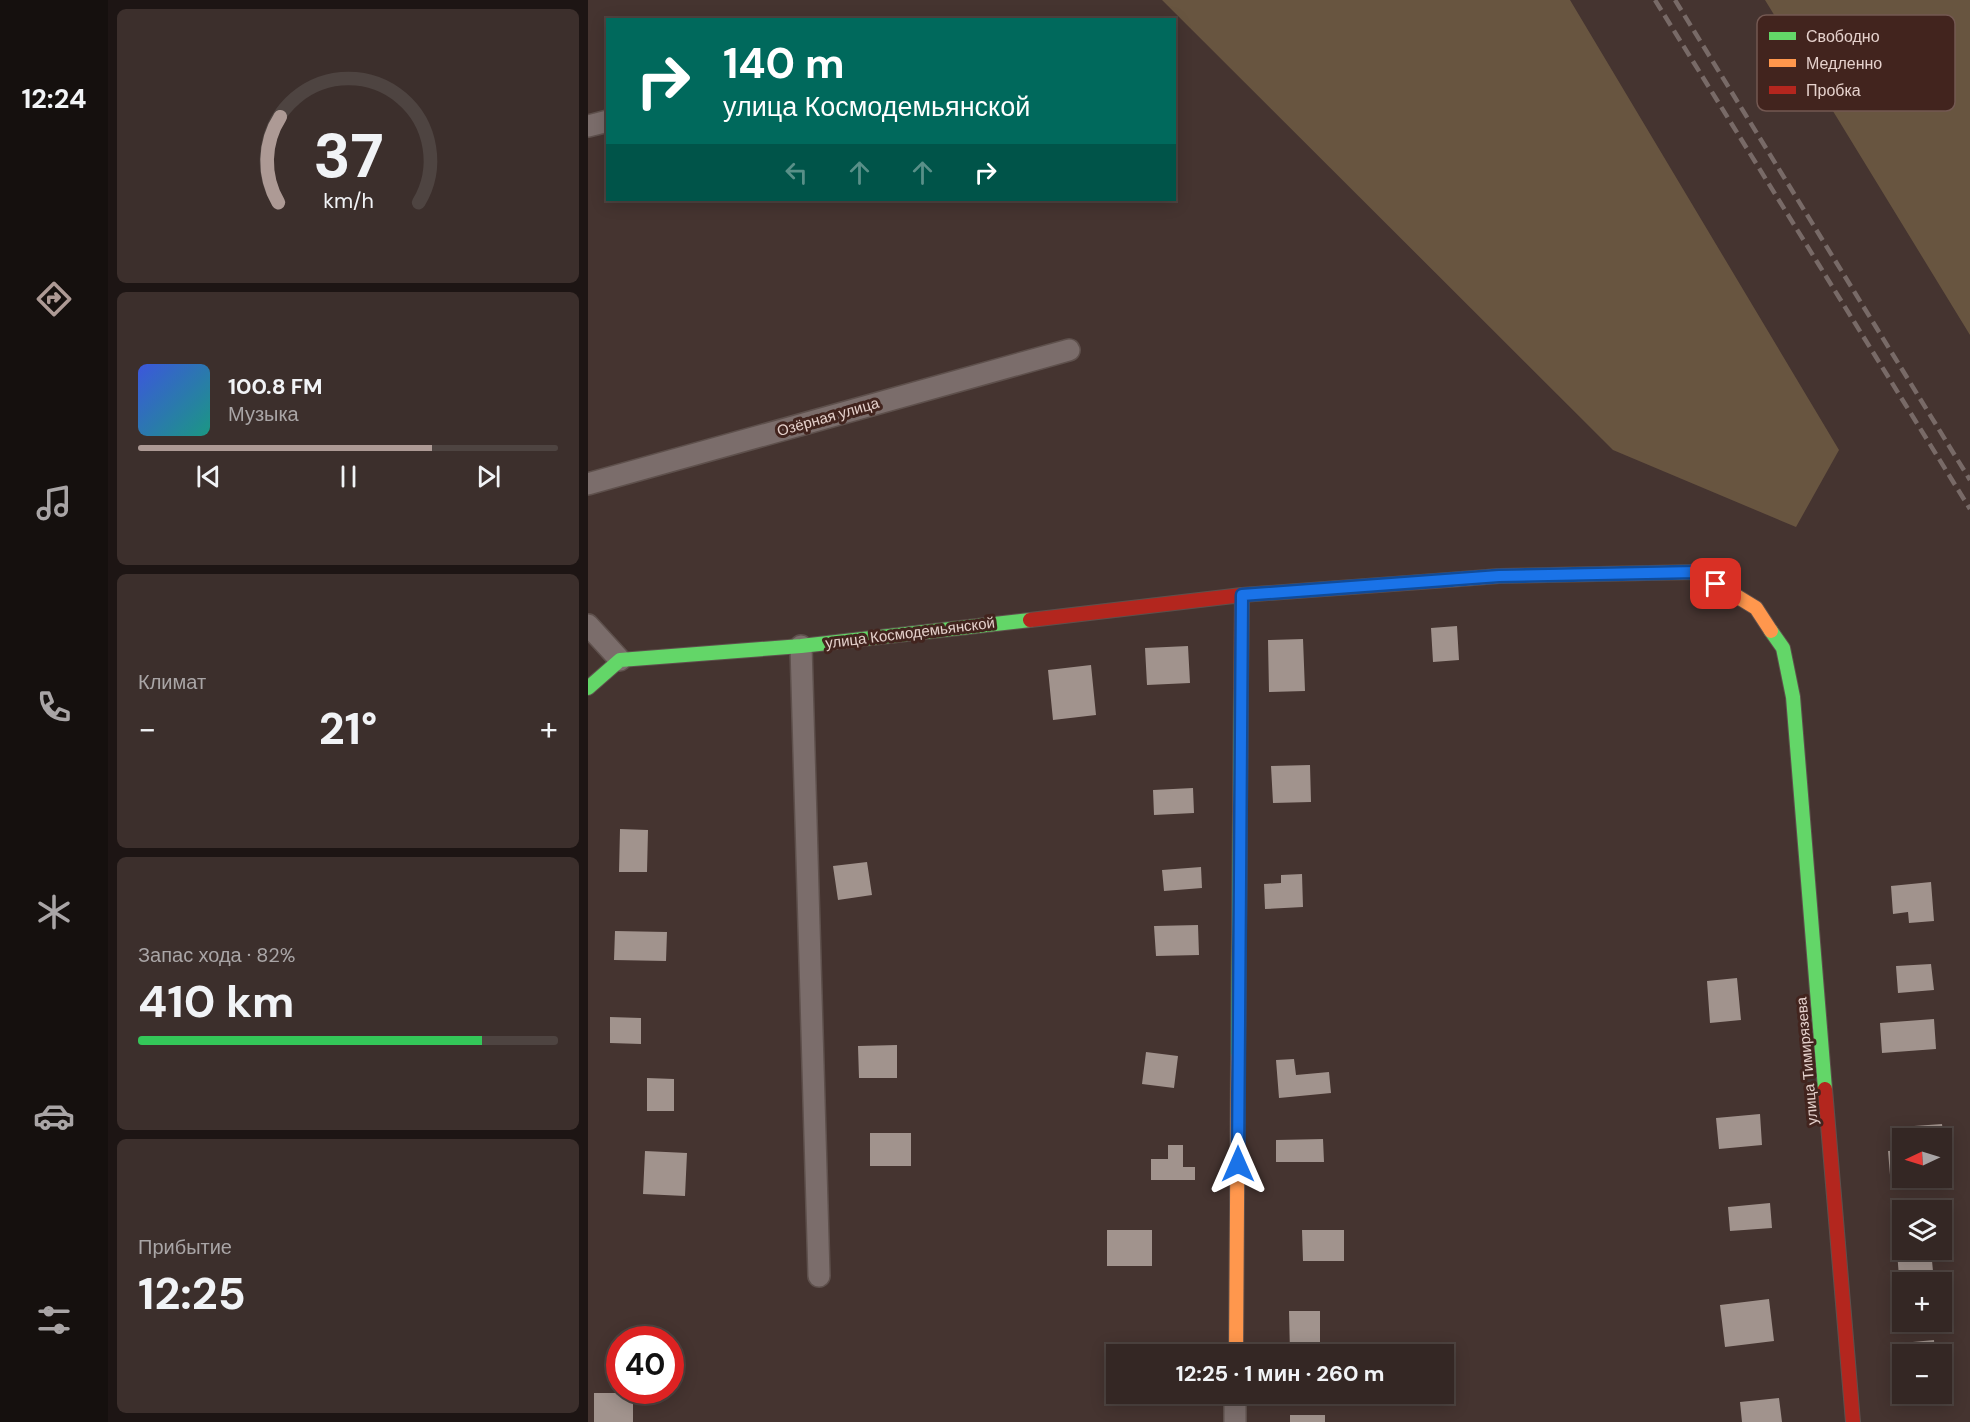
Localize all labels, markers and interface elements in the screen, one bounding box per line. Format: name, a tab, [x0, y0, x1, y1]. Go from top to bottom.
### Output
legend	[1757, 15, 1955, 111]
text: Свободно	[1806, 26, 1880, 47]
text: 140 m	[723, 36, 845, 91]
icon: right	[624, 42, 702, 120]
text: Медленно	[1806, 53, 1882, 74]
text: Пробка	[1806, 80, 1861, 101]
text: 12:24	[21, 81, 87, 116]
text: улица Космодемьянской	[723, 89, 1030, 124]
text: 37	[313, 115, 383, 196]
icon: left	[780, 156, 813, 189]
icon: ahead	[843, 156, 876, 189]
icon: ahead	[906, 156, 939, 189]
icon: right	[969, 156, 1002, 189]
text: km/h	[323, 187, 373, 215]
icon: directions	[33, 278, 75, 320]
text: 100.8 FM	[228, 372, 322, 401]
street label: Озёрная улица	[775, 393, 882, 441]
text: Музыка	[228, 401, 299, 427]
icon: previous	[192, 460, 225, 493]
icon: pause	[332, 460, 365, 493]
icon: next	[472, 460, 505, 493]
icon: music	[33, 482, 75, 524]
pin	[1690, 558, 1741, 609]
icon: arrive	[1699, 567, 1732, 600]
street label: улица Космодемьянской	[824, 613, 996, 653]
text: Климат	[138, 669, 206, 695]
icon: phone	[33, 686, 75, 728]
text: 21°	[319, 699, 377, 758]
text: −	[138, 707, 156, 750]
text: +	[540, 707, 558, 750]
icon: climate	[33, 891, 75, 933]
text: Запас хода · 82%	[138, 942, 295, 968]
text: 410 km	[138, 972, 294, 1031]
street label: улица Тимирязева	[1791, 996, 1823, 1126]
icon: car	[33, 1095, 75, 1137]
north arrow	[1892, 1128, 1952, 1188]
map controls	[1892, 1128, 1952, 1404]
position arrow	[1206, 1132, 1270, 1196]
button: layers	[1892, 1200, 1952, 1260]
text: Прибытие	[138, 1234, 232, 1260]
text: 12:25	[138, 1264, 246, 1323]
button: +	[1892, 1272, 1952, 1332]
icon: filters	[33, 1299, 75, 1341]
speed limit sign: 40	[606, 1326, 684, 1404]
button: −	[1892, 1344, 1952, 1404]
text: 12:25 · 1 мин · 260 m	[1176, 1359, 1384, 1388]

